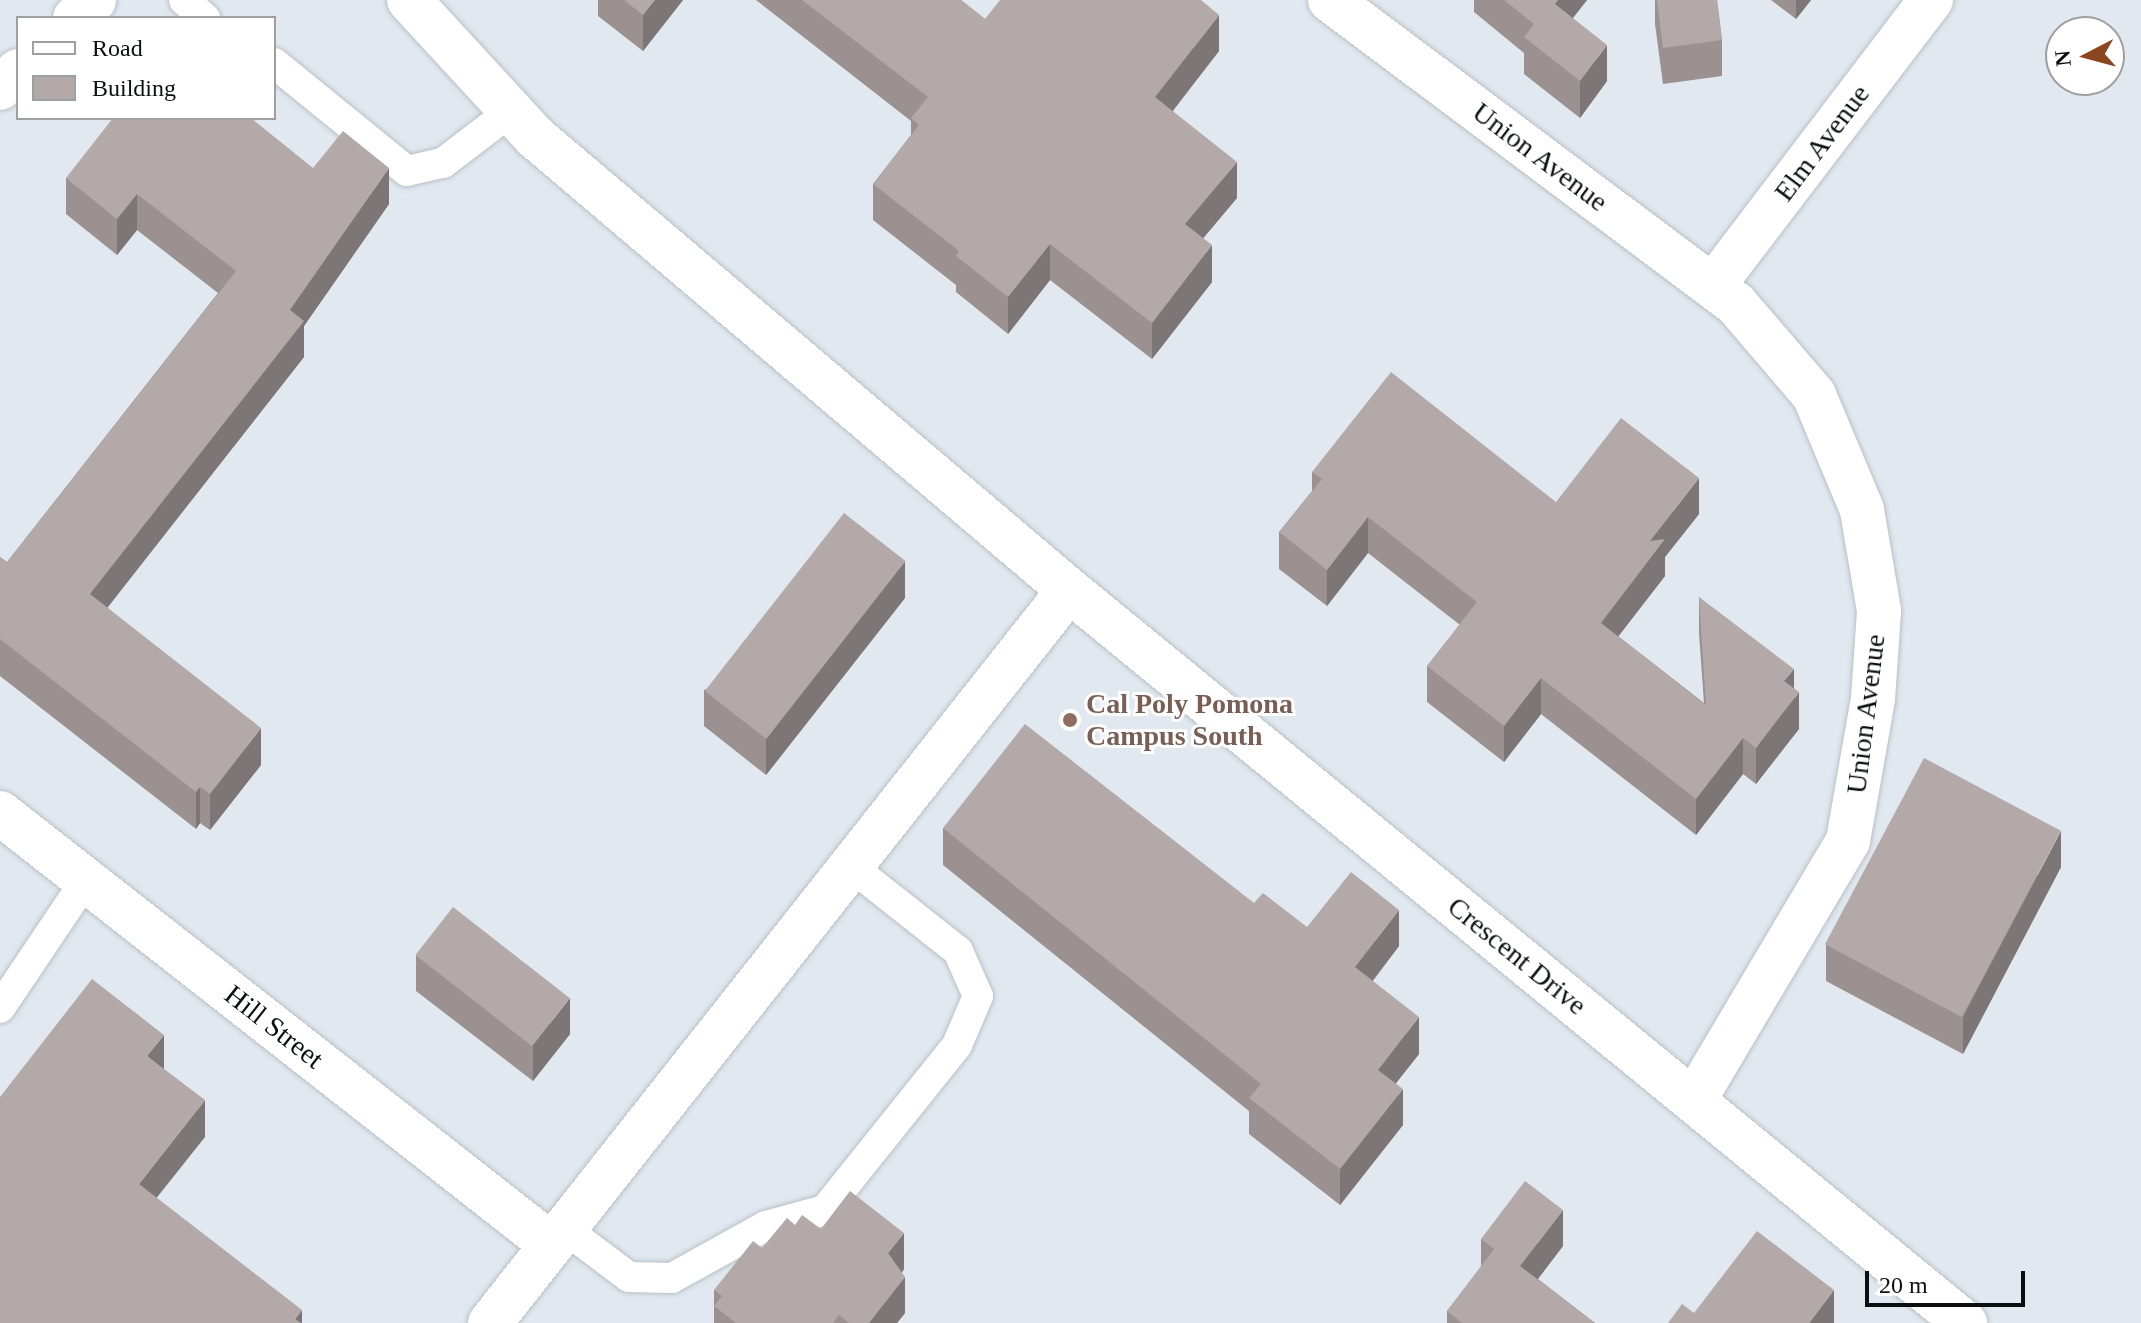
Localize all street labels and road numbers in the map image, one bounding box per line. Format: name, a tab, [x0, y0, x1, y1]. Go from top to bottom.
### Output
street label: Elm Avenue	[1767, 78, 1877, 208]
street label: Union Avenue	[1465, 95, 1615, 219]
street label: Union Avenue	[1839, 632, 1893, 796]
street label: Crescent Drive	[1441, 890, 1593, 1022]
street label: Hill Street	[218, 978, 330, 1076]

